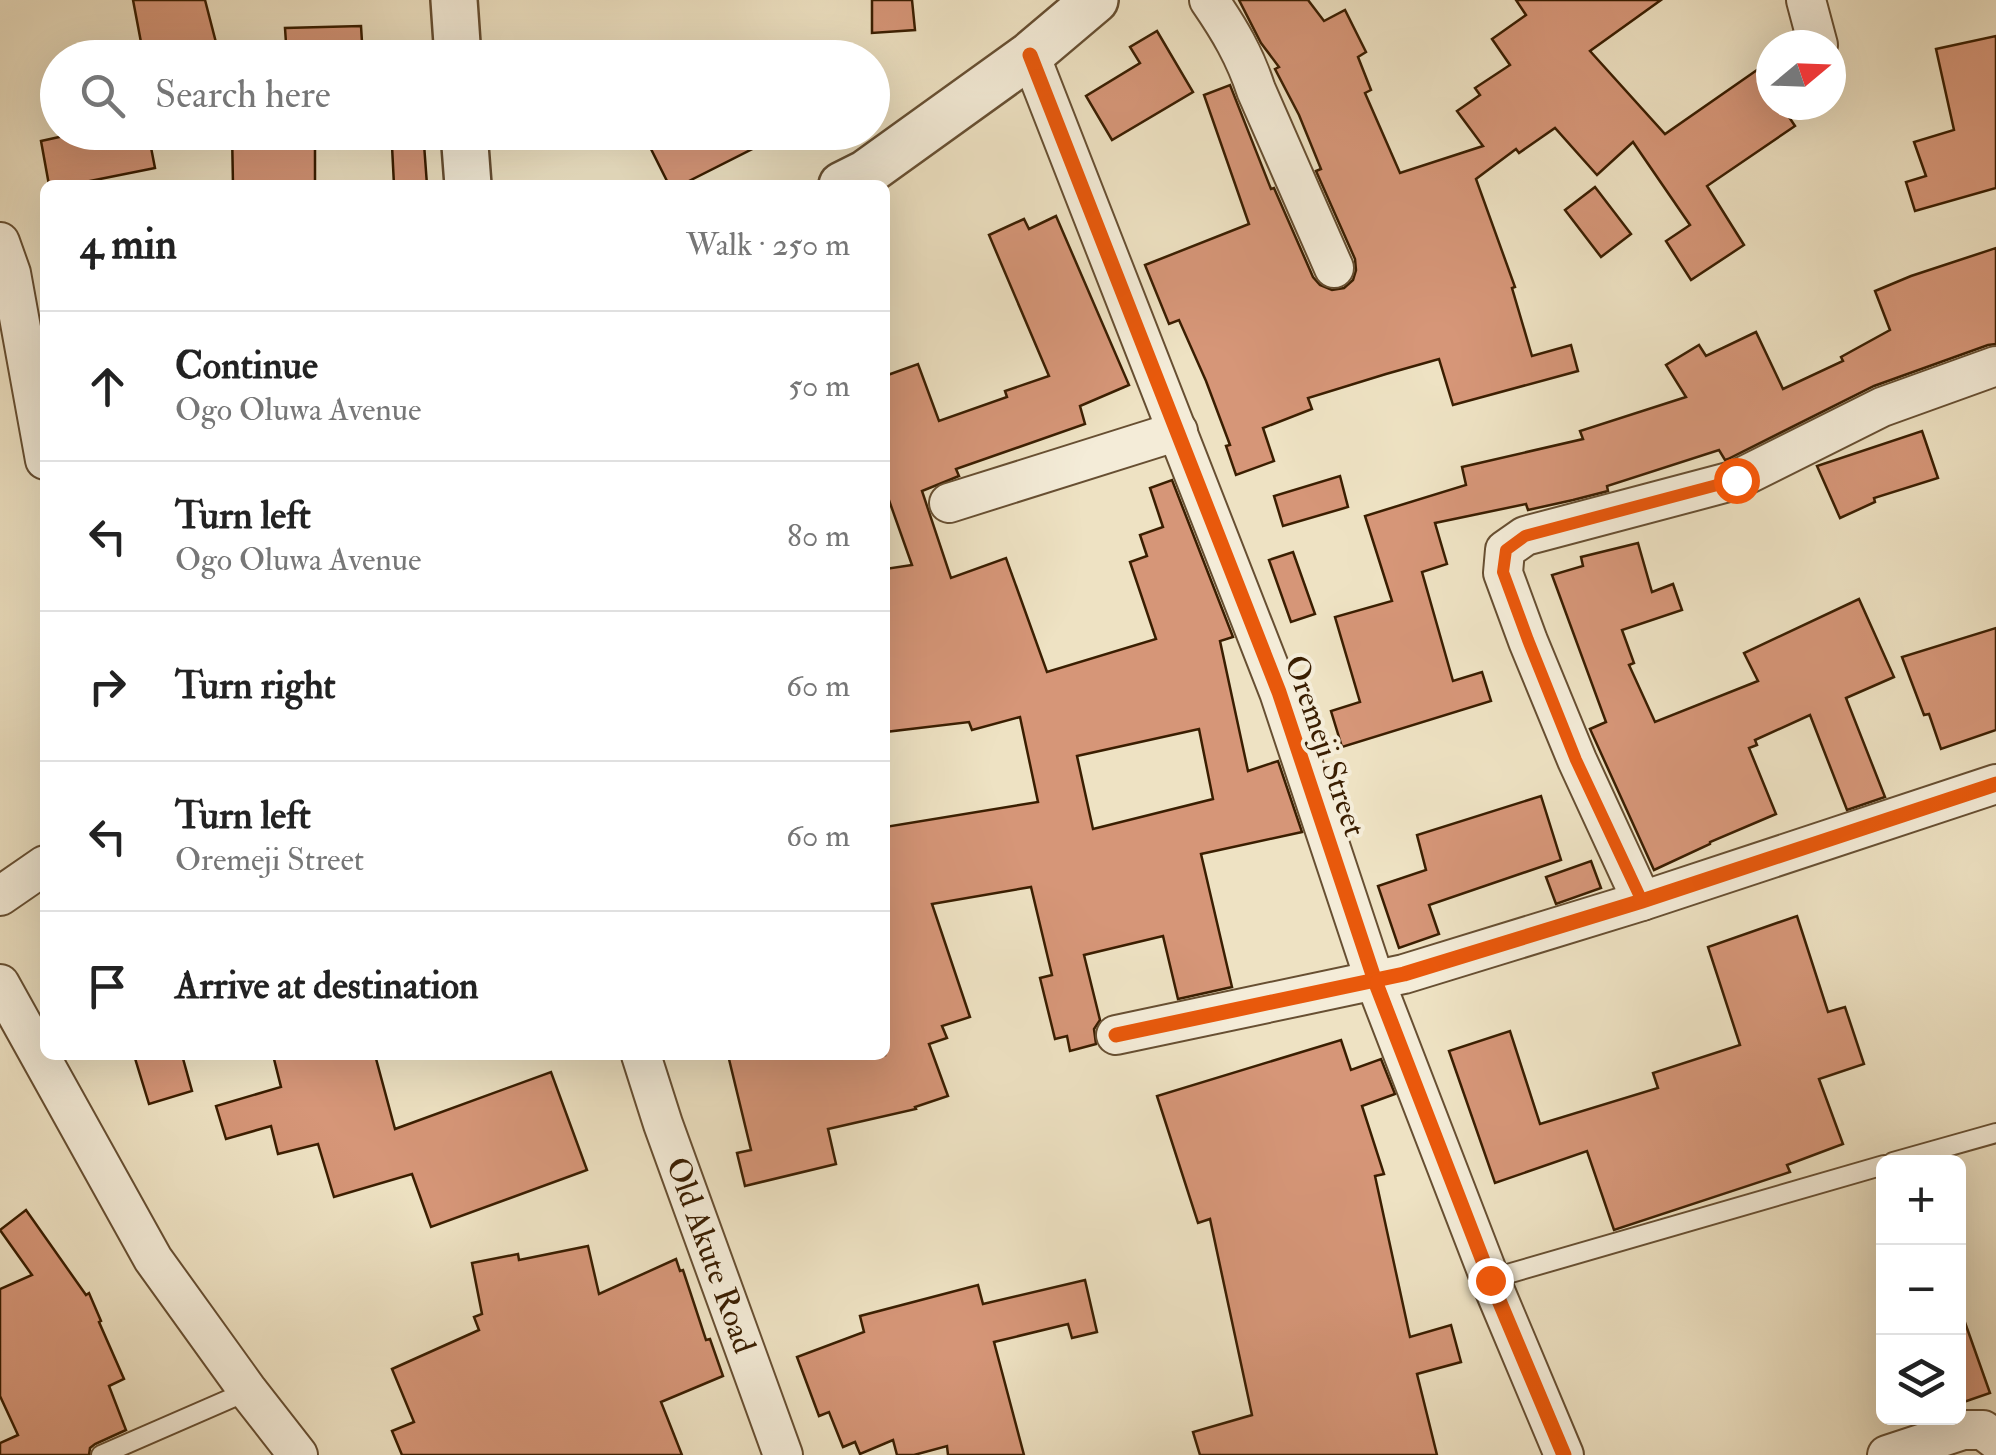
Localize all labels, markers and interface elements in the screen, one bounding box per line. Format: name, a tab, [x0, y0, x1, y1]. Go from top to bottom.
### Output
north arrow	[1756, 30, 1846, 120]
search box	[40, 40, 890, 150]
icon: search	[75, 68, 130, 123]
text: Search here	[155, 71, 331, 119]
text: 4 min	[80, 219, 177, 271]
text: Walk · 250 m	[686, 225, 850, 265]
text: Continue	[175, 342, 318, 390]
icon: ahead	[80, 359, 135, 414]
text: 50 m	[788, 366, 850, 406]
text: Ogo Oluwa Avenue	[175, 390, 421, 430]
route start	[1714, 458, 1760, 504]
text: Turn left	[175, 492, 311, 540]
icon: left	[80, 509, 135, 564]
text: 80 m	[787, 516, 850, 556]
text: Ogo Oluwa Avenue	[175, 540, 421, 580]
street label: Oremeji Street	[1275, 650, 1375, 842]
icon: right	[80, 659, 135, 714]
text: Turn right	[175, 662, 336, 710]
text: 60 m	[786, 666, 850, 706]
text: Turn left	[175, 792, 311, 840]
icon: left	[80, 809, 135, 864]
text: 60 m	[786, 816, 850, 856]
text: Oremeji Street	[175, 840, 364, 880]
icon: arrive	[80, 959, 135, 1014]
text: Arrive at destination	[175, 962, 479, 1010]
street label: Old Akute Road	[657, 1152, 765, 1359]
map controls	[1876, 1155, 1966, 1425]
button: +	[1876, 1155, 1966, 1245]
button: −	[1876, 1245, 1966, 1335]
route end	[1468, 1258, 1514, 1304]
button: layers	[1876, 1335, 1966, 1425]

